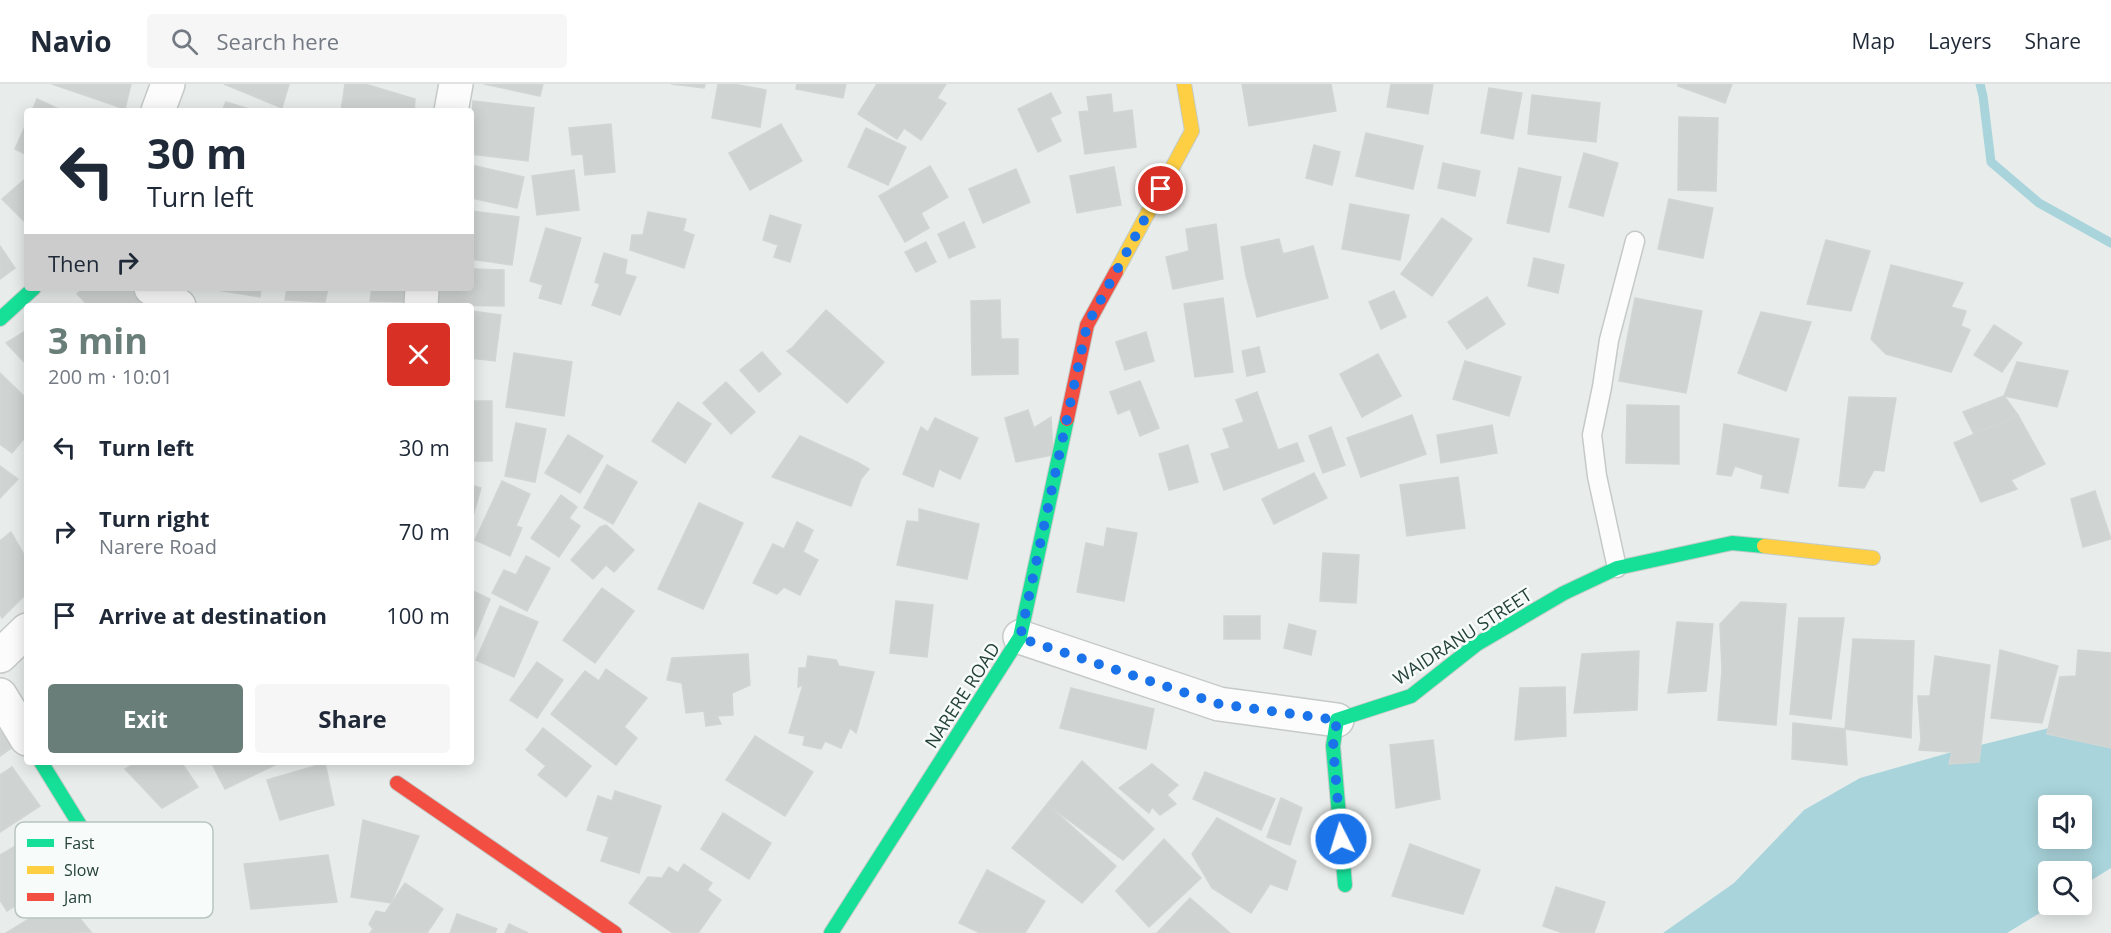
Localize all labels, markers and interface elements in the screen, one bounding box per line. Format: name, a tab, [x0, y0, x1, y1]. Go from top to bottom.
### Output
search box	[147, 14, 567, 68]
text: Navio	[30, 22, 111, 60]
icon: search	[168, 25, 201, 58]
text: Search here	[216, 26, 339, 56]
text: Map	[1852, 27, 1895, 55]
text: Layers	[1928, 27, 1992, 55]
text: Share	[2025, 27, 2081, 55]
text: 30 m	[147, 124, 247, 181]
icon: left	[48, 132, 126, 210]
pin	[1135, 163, 1186, 214]
icon: arrive	[1144, 172, 1177, 205]
text: Turn left	[147, 178, 254, 215]
icon: right	[111, 246, 144, 279]
text: Then	[48, 248, 99, 278]
text: 3 min	[48, 316, 148, 365]
button: close	[387, 323, 450, 386]
text: 200 m · 10:01	[48, 363, 173, 390]
icon: left	[48, 431, 81, 464]
text: Turn left	[99, 432, 194, 462]
text: 30 m	[399, 432, 450, 462]
text: Turn right	[99, 503, 210, 533]
icon: right	[48, 515, 81, 548]
text: 70 m	[399, 516, 450, 546]
text: Narere Road	[99, 533, 217, 560]
street label: WAIDRANU STREET	[1388, 582, 1536, 690]
icon: arrive	[48, 599, 81, 632]
text: Arrive at destination	[99, 600, 327, 630]
text: 100 m	[386, 600, 450, 630]
street label: NARERE ROAD	[919, 638, 1005, 752]
button: Exit	[48, 684, 243, 753]
button: Share	[255, 684, 450, 753]
map controls	[2038, 795, 2092, 915]
button: sound	[2038, 795, 2092, 849]
position arrow	[1309, 807, 1373, 871]
legend	[15, 822, 213, 918]
text: Fast	[64, 832, 95, 854]
text: Slow	[64, 859, 99, 881]
button: search	[2038, 861, 2092, 915]
text: Jam	[62, 886, 92, 908]

